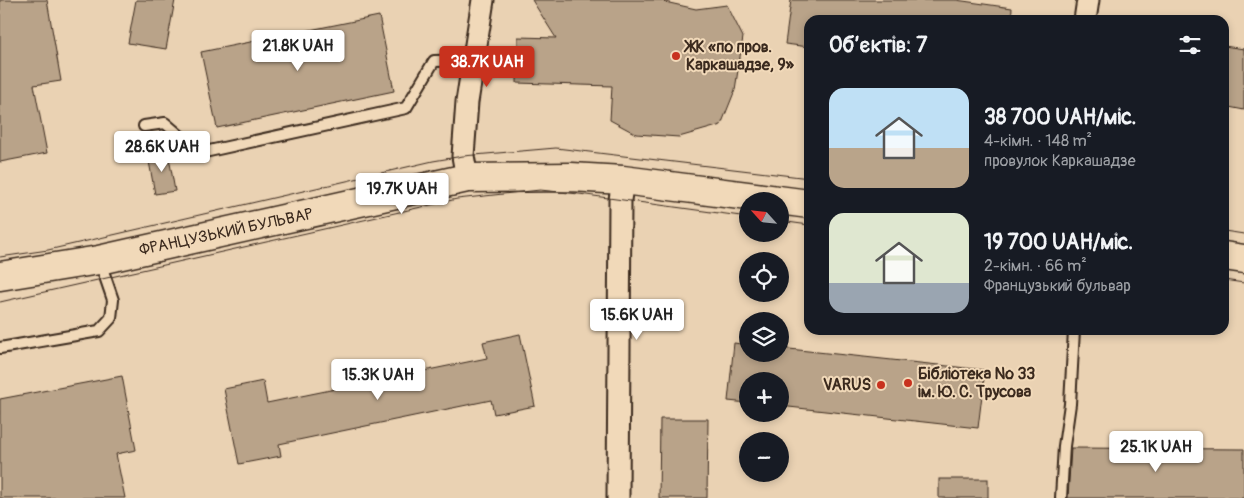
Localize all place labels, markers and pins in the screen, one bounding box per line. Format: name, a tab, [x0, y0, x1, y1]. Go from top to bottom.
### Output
pin: 21.8K UAH	[241, 30, 355, 72]
place label: ЖК «по пров. Каркашадзе, 9»	[683, 37, 795, 75]
pin: 38.7K UAH	[430, 46, 544, 88]
marker: ЖК «по пров. Каркашадзе, 9»	[670, 50, 682, 62]
pin: 28.6K UAH	[105, 130, 219, 173]
pin: 19.7K UAH	[345, 172, 459, 215]
pin: 15.6K UAH	[580, 298, 694, 341]
pin: 15.3K UAH	[321, 358, 435, 401]
place label: Бібліотека № 33 ім. Ю. С. Трусова	[918, 364, 1035, 402]
place label: VARUS	[823, 375, 871, 395]
marker: Бібліотека № 33 ім. Ю. С. Трусова	[902, 377, 914, 389]
marker: VARUS	[875, 379, 887, 391]
pin: 25.1K UAH	[1099, 430, 1213, 473]

